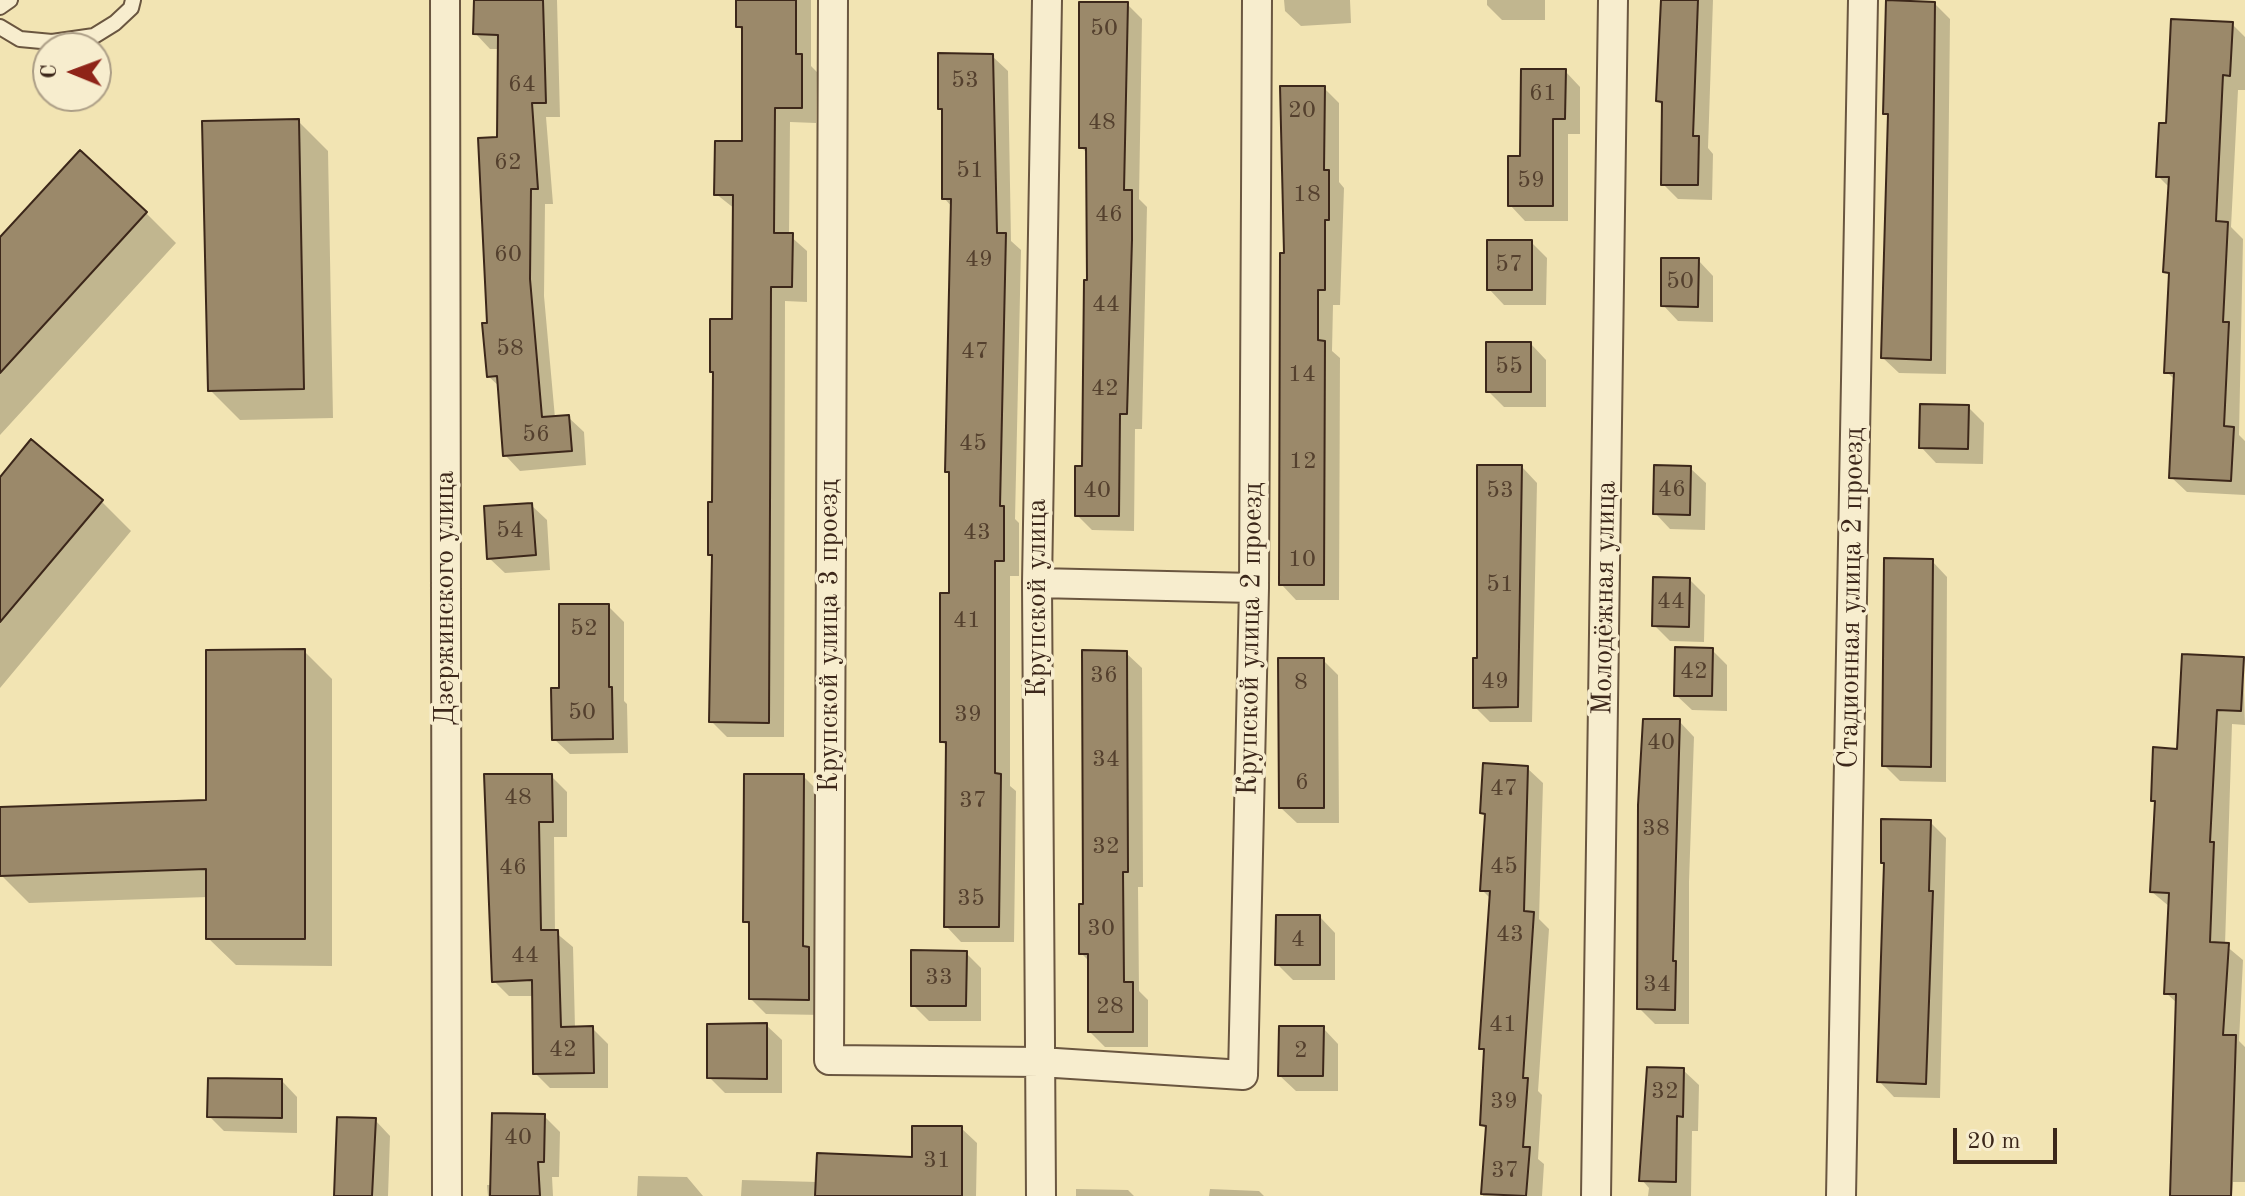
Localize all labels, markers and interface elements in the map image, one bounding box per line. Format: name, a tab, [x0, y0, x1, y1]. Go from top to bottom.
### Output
house number: 50	[1090, 15, 1118, 43]
north arrow	[32, 32, 112, 112]
text: С	[39, 64, 61, 79]
house number: 53	[951, 67, 979, 95]
house number: 64	[508, 71, 536, 99]
house number: 61	[1529, 80, 1557, 108]
house number: 20	[1288, 97, 1316, 125]
house number: 48	[1088, 109, 1116, 137]
house number: 62	[494, 149, 522, 177]
house number: 51	[956, 157, 984, 185]
house number: 59	[1517, 167, 1545, 195]
house number: 18	[1293, 181, 1321, 209]
house number: 46	[1095, 201, 1123, 229]
house number: 60	[494, 241, 522, 269]
house number: 49	[965, 246, 993, 274]
house number: 57	[1495, 251, 1523, 279]
house number: 50	[1666, 268, 1694, 296]
house number: 44	[1092, 291, 1120, 319]
house number: 58	[496, 335, 524, 363]
house number: 47	[961, 338, 989, 366]
house number: 55	[1495, 353, 1523, 381]
house number: 14	[1288, 361, 1316, 389]
house number: 42	[1091, 375, 1119, 403]
house number: 56	[522, 421, 550, 449]
street label: Стадионная улица 2 проезд	[1832, 427, 1872, 769]
house number: 45	[959, 430, 987, 458]
house number: 12	[1289, 448, 1317, 476]
street label: Дзержинского улица	[429, 470, 463, 726]
house number: 46	[1658, 476, 1686, 504]
house number: 40	[1083, 477, 1111, 505]
house number: 53	[1486, 477, 1514, 505]
street label: Крупской улица 3 проезд	[813, 479, 847, 793]
street label: Молодёжная улица	[1586, 480, 1624, 716]
street label: Крупской улица 2 проезд	[1231, 482, 1271, 796]
street label: Крупской улица	[1021, 498, 1055, 698]
house number: 54	[496, 517, 524, 545]
house number: 43	[963, 519, 991, 547]
house number: 10	[1288, 546, 1316, 574]
house number: 51	[1486, 571, 1514, 599]
house number: 44	[1657, 588, 1685, 616]
house number: 41	[953, 607, 981, 635]
house number: 52	[570, 615, 598, 643]
house number: 42	[1680, 658, 1708, 686]
house number: 36	[1090, 662, 1118, 690]
house number: 49	[1481, 668, 1509, 696]
house number: 8	[1294, 669, 1308, 697]
house number: 50	[568, 699, 596, 727]
house number: 39	[954, 701, 982, 729]
house number: 40	[1647, 729, 1675, 757]
house number: 34	[1092, 746, 1120, 774]
house number: 6	[1295, 769, 1309, 797]
house number: 47	[1490, 775, 1518, 803]
house number: 48	[504, 784, 532, 812]
house number: 37	[959, 787, 987, 815]
house number: 38	[1642, 815, 1670, 843]
house number: 32	[1092, 833, 1120, 861]
house number: 45	[1490, 853, 1518, 881]
house number: 46	[499, 854, 527, 882]
house number: 35	[957, 885, 985, 913]
house number: 30	[1087, 915, 1115, 943]
house number: 43	[1496, 921, 1524, 949]
house number: 4	[1291, 926, 1305, 954]
house number: 44	[511, 942, 539, 970]
house number: 33	[925, 964, 953, 992]
house number: 34	[1643, 971, 1671, 999]
house number: 28	[1096, 993, 1124, 1021]
house number: 41	[1489, 1011, 1517, 1039]
house number: 42	[549, 1036, 577, 1064]
house number: 2	[1294, 1037, 1308, 1065]
house number: 32	[1651, 1078, 1679, 1106]
house number: 39	[1490, 1088, 1518, 1116]
scale bar	[1957, 1112, 2061, 1162]
house number: 40	[504, 1124, 532, 1152]
text: 20 m	[1967, 1130, 2021, 1154]
house number: 31	[923, 1147, 951, 1175]
house number: 37	[1491, 1157, 1519, 1185]

